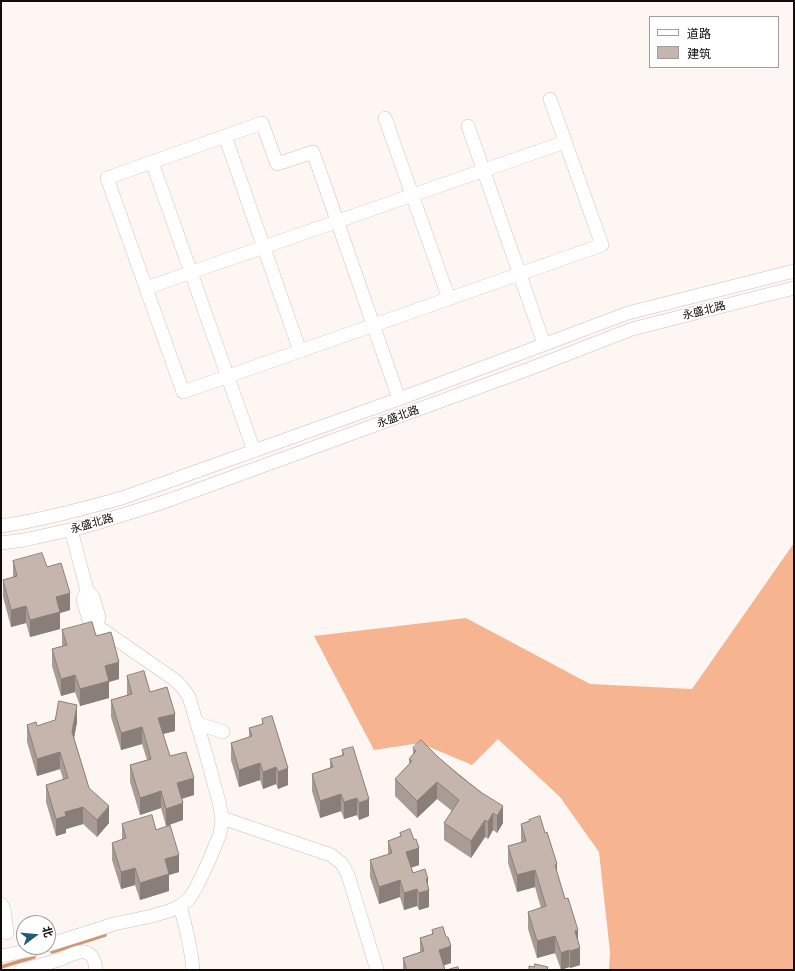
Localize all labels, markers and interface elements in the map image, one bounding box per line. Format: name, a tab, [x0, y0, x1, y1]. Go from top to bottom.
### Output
legend	[649, 16, 779, 68]
text: 道路	[687, 27, 711, 41]
text: 建筑	[687, 47, 711, 61]
street label: 永盛北路	[681, 299, 727, 323]
street label: 永盛北路	[375, 403, 421, 431]
street label: 永盛北路	[69, 512, 115, 536]
north arrow	[16, 915, 56, 955]
text: 北	[39, 925, 55, 939]

